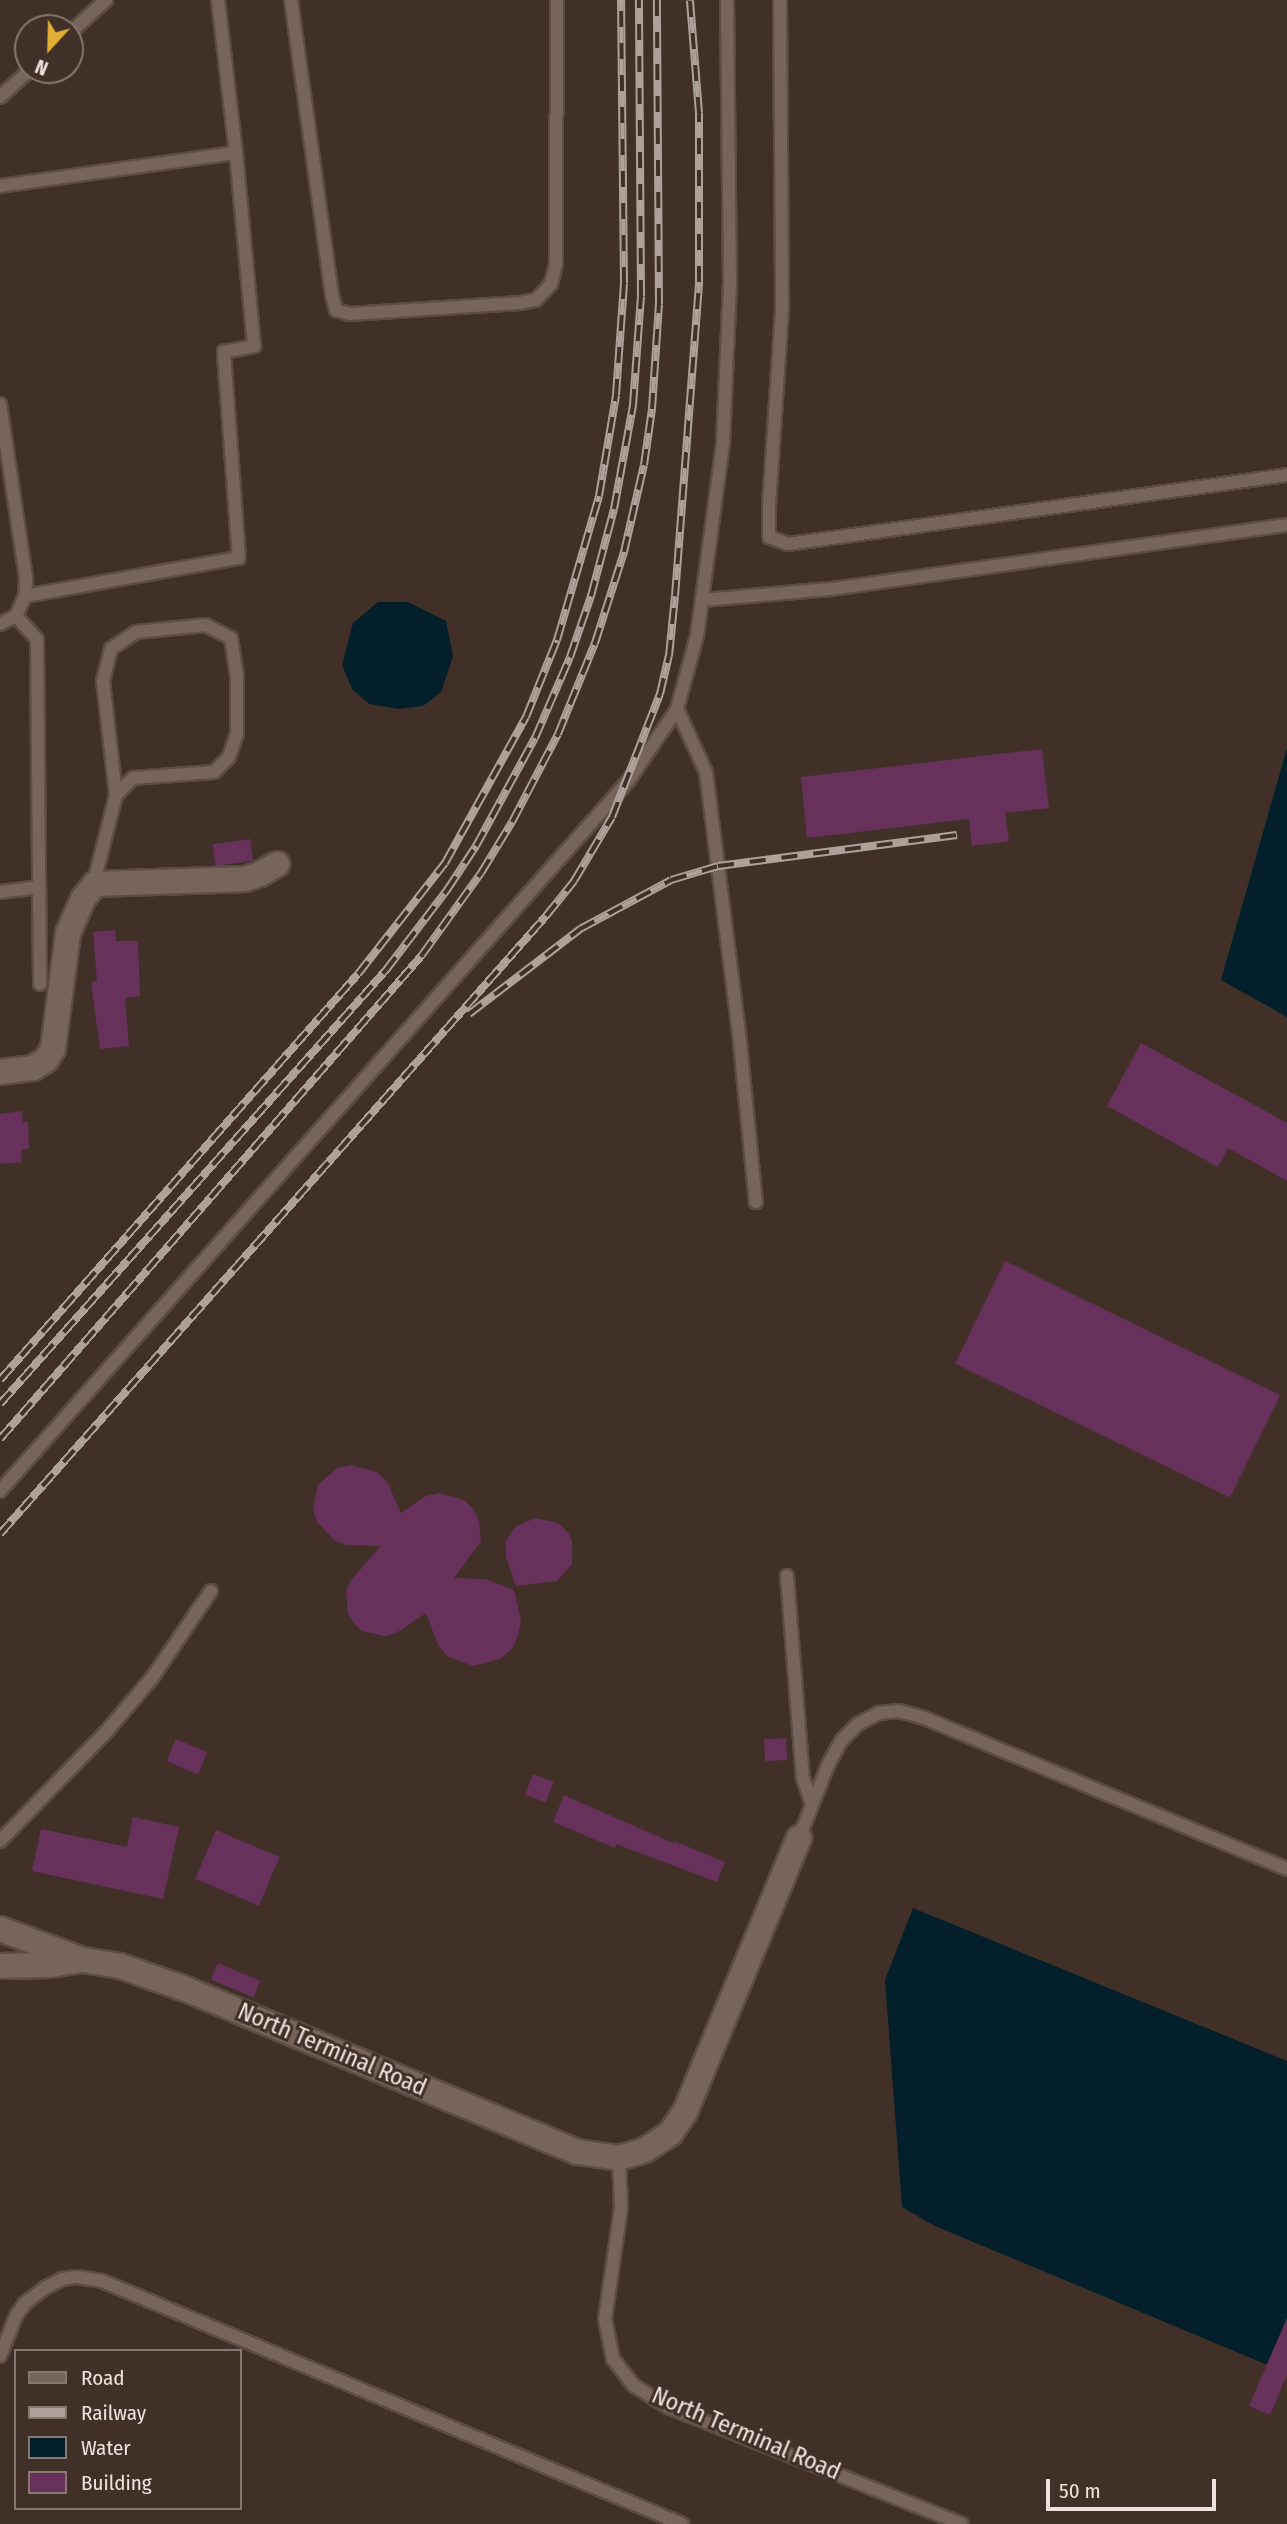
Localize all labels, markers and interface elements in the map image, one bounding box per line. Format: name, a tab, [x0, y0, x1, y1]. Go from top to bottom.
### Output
north arrow	[14, 14, 84, 84]
text: N	[32, 54, 51, 80]
street label: North Terminal Road	[233, 1997, 431, 2103]
legend	[14, 2349, 242, 2510]
text: Road	[81, 2365, 125, 2391]
street label: North Terminal Road	[647, 2381, 845, 2487]
text: Railway	[81, 2400, 146, 2426]
text: Water	[81, 2435, 131, 2461]
scale bar	[1049, 2464, 1219, 2508]
text: Building	[81, 2470, 152, 2496]
text: 50 m	[1059, 2478, 1101, 2504]

